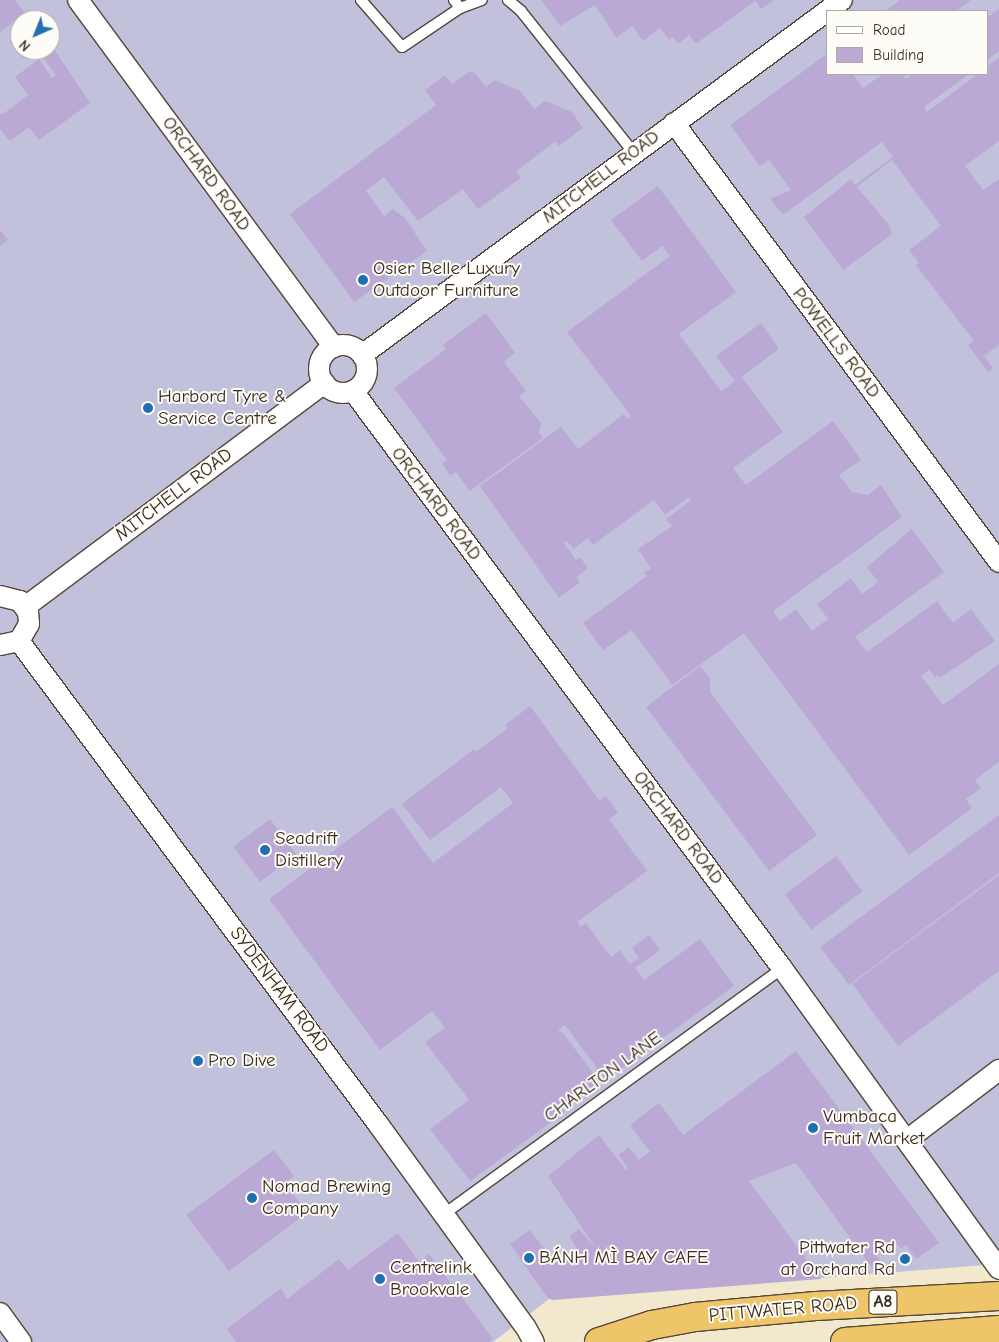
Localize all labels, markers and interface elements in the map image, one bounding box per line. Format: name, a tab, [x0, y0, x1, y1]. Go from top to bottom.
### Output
north arrow	[10, 10, 60, 60]
legend	[826, 10, 989, 75]
text: Road	[873, 21, 905, 39]
text: N	[16, 36, 34, 55]
text: Building	[873, 46, 924, 64]
street label: ORCHARD ROAD	[157, 112, 255, 236]
street label: MITCHELL ROAD	[538, 125, 664, 229]
place label: Osier Belle Luxury Outdoor Furniture	[373, 258, 520, 302]
marker: Osier Belle Luxury Outdoor Furniture	[357, 274, 369, 286]
street label: POWELLS ROAD	[787, 283, 885, 403]
place label: Harbord Tyre & Service Centre	[158, 386, 286, 430]
marker: Harbord Tyre & Service Centre	[142, 402, 154, 414]
street label: MITCHELL ROAD	[111, 443, 237, 547]
street label: ORCHARD ROAD	[386, 443, 486, 565]
street label: ORCHARD ROAD	[628, 767, 728, 889]
place label: Seadrift Distillery	[275, 828, 343, 872]
marker: Seadrift Distillery	[259, 844, 271, 856]
street label: SYDENHAM ROAD	[224, 923, 334, 1057]
street label: CHARLTON LANE	[540, 1027, 666, 1127]
place label: Pro Dive	[208, 1050, 276, 1072]
marker: Pro Dive	[192, 1055, 204, 1067]
place label: Vumbaca Fruit Market	[823, 1106, 924, 1150]
marker: Vumbaca Fruit Market	[807, 1122, 819, 1134]
place label: Nomad Brewing Company	[262, 1176, 391, 1220]
marker: Nomad Brewing Company	[246, 1192, 258, 1204]
place label: Pittwater Rd at Orchard Rd	[781, 1237, 895, 1281]
place label: BÁNH MÌ BAY CAFE	[539, 1247, 709, 1269]
marker: BÁNH MÌ BAY CAFE	[523, 1252, 535, 1264]
marker: Pittwater Rd at Orchard Rd	[899, 1253, 911, 1265]
place label: Centrelink Brookvale	[390, 1257, 472, 1301]
marker: Centrelink Brookvale	[374, 1273, 386, 1285]
road number: A8	[868, 1286, 898, 1318]
street label: PITTWATER ROAD	[708, 1292, 858, 1328]

